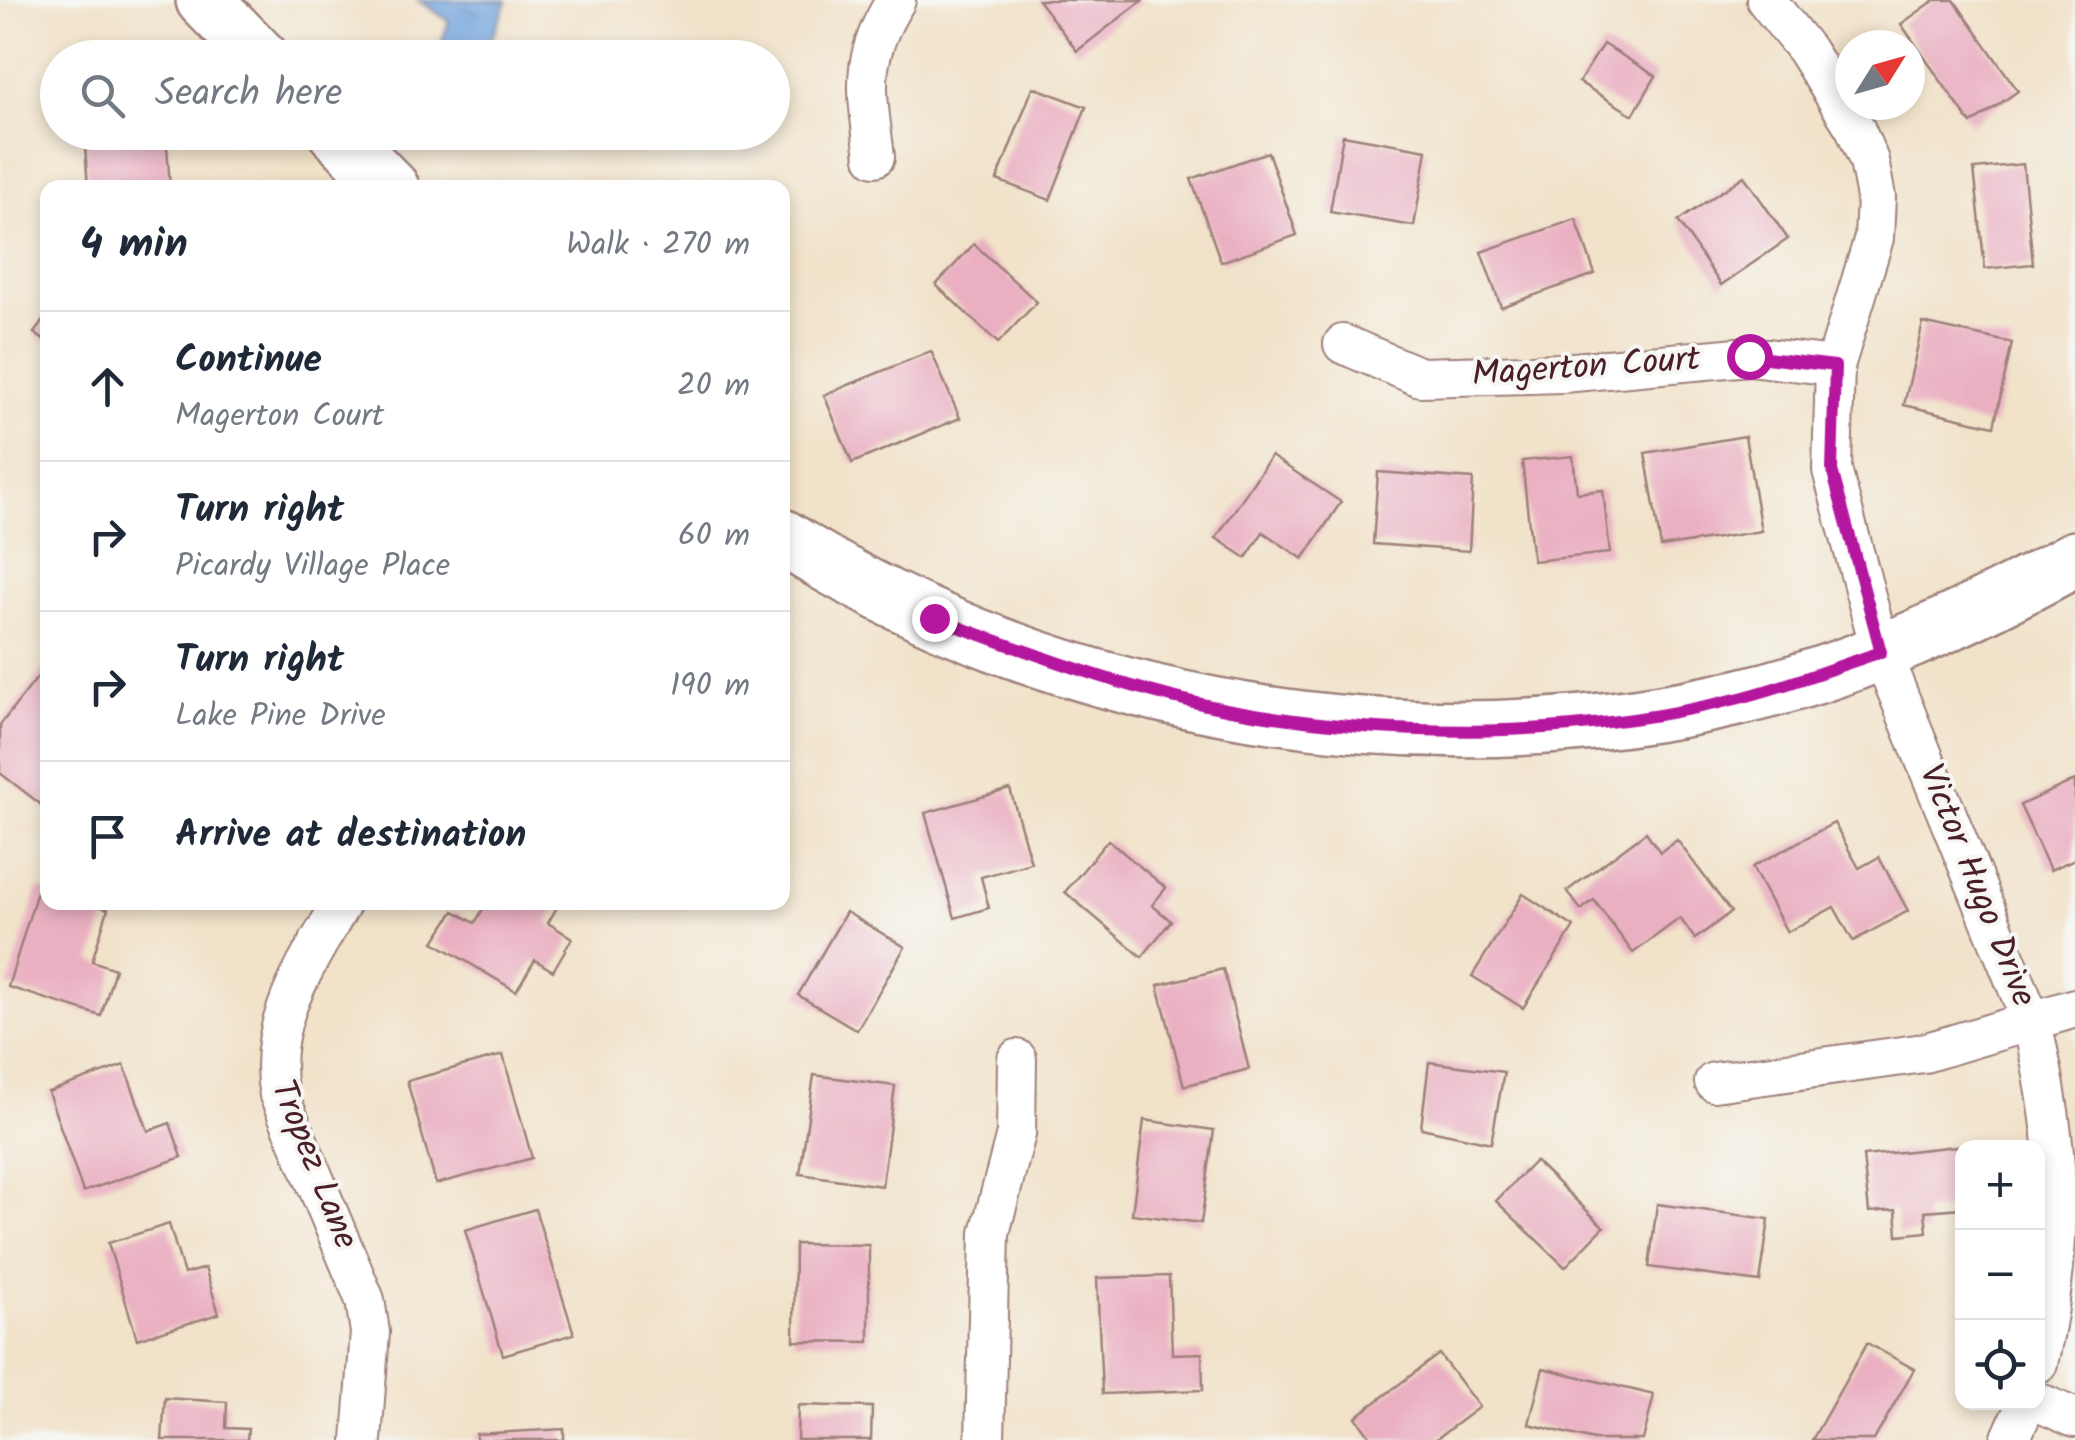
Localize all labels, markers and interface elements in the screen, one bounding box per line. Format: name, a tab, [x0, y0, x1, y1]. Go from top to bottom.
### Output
north arrow	[1835, 30, 1925, 120]
search box	[40, 40, 790, 150]
text: Search here	[155, 65, 342, 125]
icon: search	[75, 68, 130, 123]
text: 4 min	[80, 212, 188, 279]
text: Walk · 270 m	[566, 220, 750, 271]
text: Continue	[175, 331, 322, 391]
street label: Magerton Court	[1470, 332, 1703, 404]
route start	[1727, 334, 1773, 380]
icon: ahead	[80, 359, 135, 414]
text: 20 m	[677, 361, 750, 412]
text: Magerton Court	[175, 391, 384, 442]
text: Turn right	[175, 481, 344, 541]
icon: right	[80, 509, 135, 564]
text: 60 m	[678, 511, 750, 562]
text: Picardy Village Place	[175, 541, 450, 592]
route end	[912, 596, 958, 642]
text: Turn right	[175, 631, 344, 691]
icon: right	[80, 659, 135, 714]
text: 190 m	[670, 661, 750, 712]
text: Lake Pine Drive	[175, 691, 386, 742]
street label: Victor Hugo Drive	[1902, 756, 2050, 1016]
text: Arrive at destination	[175, 806, 526, 866]
icon: arrive	[80, 809, 135, 864]
street label: Tropez Lane	[254, 1072, 372, 1258]
map controls	[1955, 1140, 2045, 1410]
button: +	[1955, 1140, 2045, 1230]
button: −	[1955, 1230, 2045, 1320]
button: locate	[1955, 1320, 2045, 1410]

